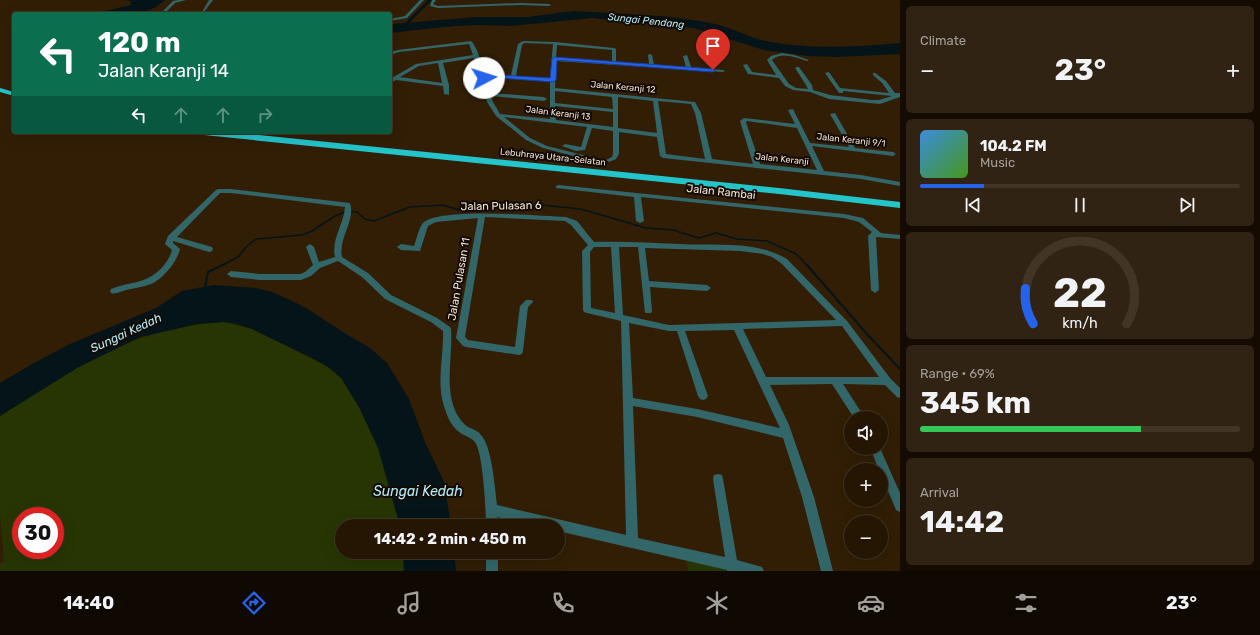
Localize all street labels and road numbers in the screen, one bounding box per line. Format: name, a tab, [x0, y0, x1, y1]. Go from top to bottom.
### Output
street label: Jalan Keranji 12	[590, 79, 656, 95]
street label: Jalan Keranji 13	[525, 104, 591, 122]
street label: Jalan Keranji 9/1	[816, 131, 886, 149]
street label: Lebuhraya Utara–Selatan	[500, 146, 606, 168]
street label: Jalan Keranji	[755, 151, 809, 167]
street label: Jalan Rambai	[686, 182, 756, 202]
street label: Jalan Pulasan 6	[460, 199, 542, 213]
street label: Jalan Pulasan 11	[445, 237, 473, 321]

